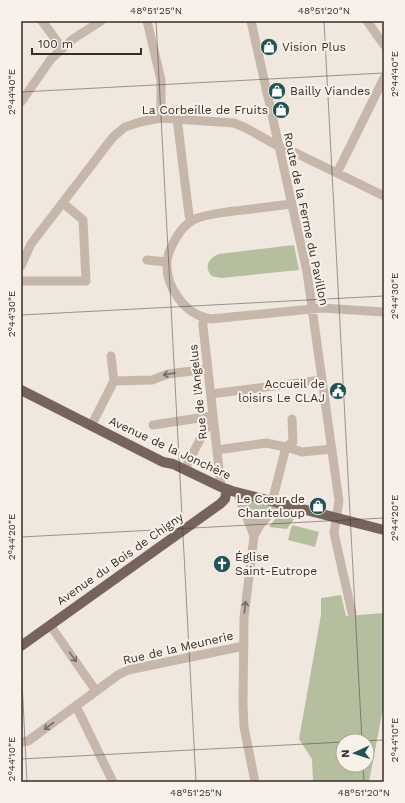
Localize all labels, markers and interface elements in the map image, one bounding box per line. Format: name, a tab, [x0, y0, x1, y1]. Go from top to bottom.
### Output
text: 48°51'25"N	[130, 5, 182, 16]
text: 48°51'20"N	[298, 5, 350, 16]
scale bar	[32, 30, 141, 56]
text: 100 m	[38, 37, 73, 51]
shop icon: Vision Plus	[259, 37, 279, 57]
place label: Vision Plus	[282, 40, 346, 54]
text: 2°44'40"E	[389, 51, 400, 97]
text: 2°44'40"E	[6, 69, 17, 115]
shop icon: Bailly Viandes	[267, 81, 287, 101]
place label: Bailly Viandes	[290, 84, 370, 98]
shop icon: La Corbeille de Fruits	[271, 100, 291, 120]
place label: La Corbeille de Fruits	[142, 103, 268, 117]
street label: Route de la Ferme du Pavillon	[281, 131, 331, 307]
text: 2°44'30"E	[389, 273, 400, 319]
text: 2°44'30"E	[6, 291, 17, 337]
street label: Rue de l'Angelus	[186, 344, 210, 440]
one-way arrow	[163, 370, 176, 378]
place label: Accueil de loisirs Le CLAJ	[238, 377, 325, 405]
public building icon: Accueil de loisirs Le CLAJ	[328, 381, 348, 401]
street label: Avenue de la Jonchère	[107, 414, 233, 482]
place label: Le Cœur de Chanteloup	[236, 492, 305, 520]
text: 2°44'20"E	[389, 495, 400, 541]
shop icon: Le Cœur de Chanteloup	[308, 496, 328, 516]
street label: Avenue du Bois de Chigny	[54, 509, 187, 608]
text: 2°44'20"E	[6, 514, 17, 560]
place label: Église Saint-Eutrope	[235, 550, 317, 578]
church icon: Église Saint-Eutrope	[212, 554, 232, 574]
one-way arrow	[241, 601, 249, 614]
street label: Rue de la Meunerie	[121, 628, 235, 668]
one-way arrow	[69, 651, 77, 662]
text: 2°44'10"E	[389, 718, 400, 762]
one-way arrow	[44, 722, 55, 730]
north arrow	[335, 733, 375, 773]
text: 2°44'10"E	[6, 737, 17, 781]
text: N	[339, 749, 352, 758]
text: 48°51'25"N	[170, 787, 222, 798]
text: 48°51'20"N	[338, 787, 390, 798]

